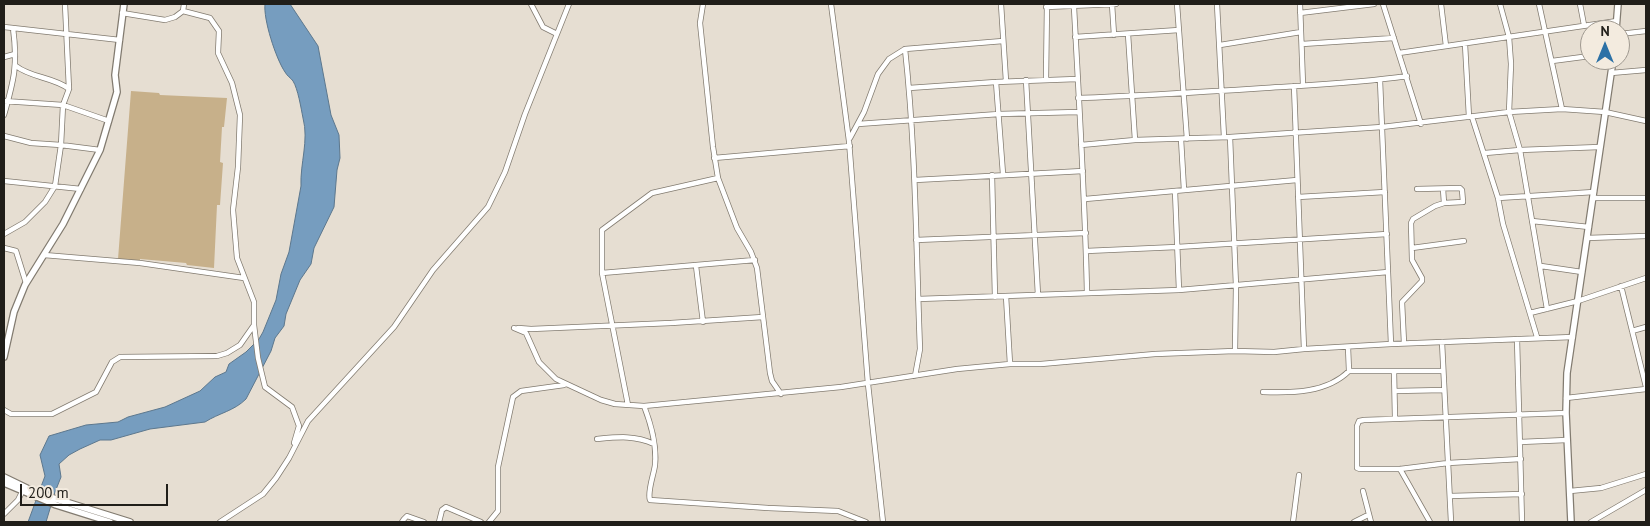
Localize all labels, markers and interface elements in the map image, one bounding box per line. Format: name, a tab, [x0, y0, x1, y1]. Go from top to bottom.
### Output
north arrow	[1580, 20, 1630, 70]
text: N	[1600, 22, 1610, 40]
scale bar	[22, 474, 170, 506]
text: 200 m	[28, 483, 69, 502]

